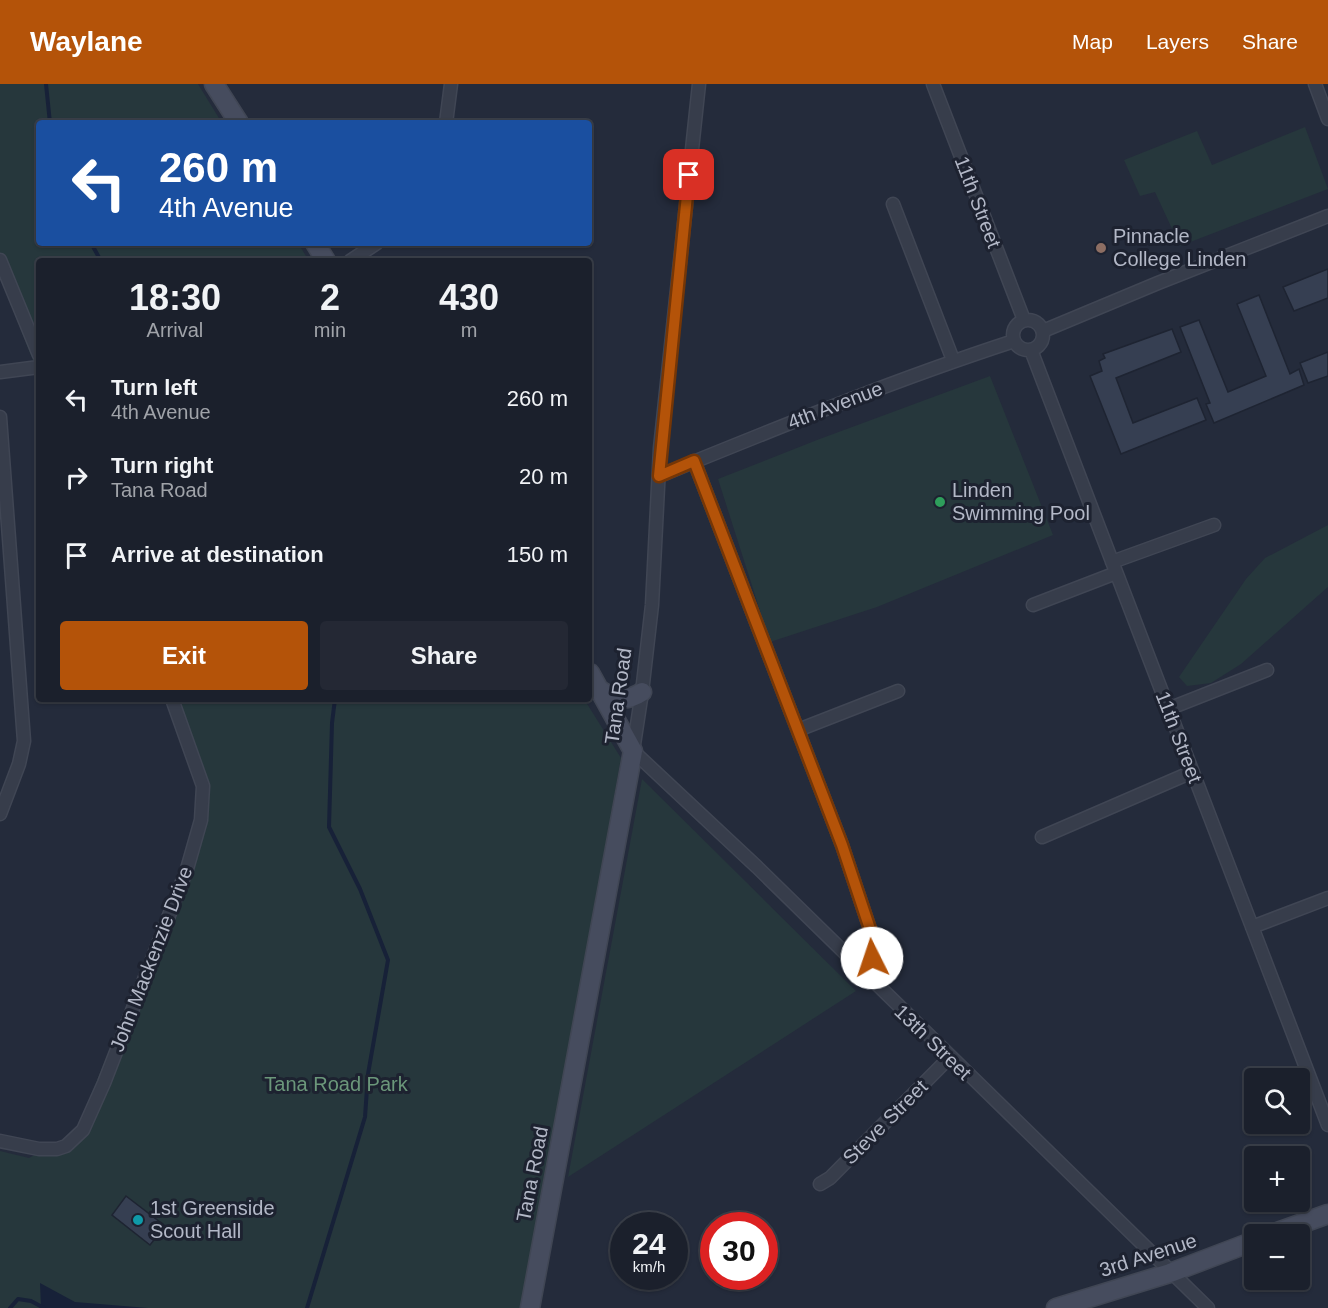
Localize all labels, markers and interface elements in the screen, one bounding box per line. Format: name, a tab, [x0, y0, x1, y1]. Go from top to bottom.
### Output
text: Waylane	[30, 26, 143, 57]
text: Map	[1072, 30, 1113, 53]
text: Layers	[1146, 30, 1209, 53]
text: Share	[1242, 30, 1298, 53]
icon: left	[60, 144, 138, 222]
text: 260 m	[159, 144, 278, 191]
pin	[663, 149, 714, 200]
street label: 11th Street	[950, 153, 1006, 251]
icon: arrive	[672, 158, 705, 191]
text: 4th Avenue	[159, 193, 294, 223]
place label: Pinnacle College Linden	[1113, 225, 1246, 270]
marker: Pinnacle College Linden	[1094, 241, 1108, 255]
text: 18:30	[129, 277, 221, 318]
text: 2	[320, 277, 340, 318]
text: 430	[439, 277, 499, 318]
text: Arrival	[147, 319, 203, 341]
text: min	[314, 319, 346, 341]
text: m	[461, 319, 477, 341]
text: Turn left	[111, 375, 197, 400]
street label: 4th Avenue	[785, 377, 885, 433]
icon: left	[60, 383, 93, 416]
text: 260 m	[507, 386, 568, 411]
text: 4th Avenue	[111, 401, 211, 423]
text: Turn right	[111, 453, 213, 478]
icon: right	[60, 461, 93, 494]
text: 20 m	[519, 464, 568, 489]
text: Tana Road	[111, 479, 208, 501]
place label: Linden Swimming Pool	[952, 479, 1090, 524]
marker: Linden Swimming Pool	[933, 495, 947, 509]
icon: arrive	[60, 539, 93, 572]
text: Arrive at destination	[111, 542, 324, 567]
text: 150 m	[507, 542, 568, 567]
button: Exit	[60, 621, 308, 690]
button: Share	[320, 621, 568, 690]
street label: Tana Road	[600, 647, 636, 745]
street label: 11th Street	[1151, 688, 1207, 786]
street label: John Mackenzie Drive	[105, 863, 197, 1055]
position arrow	[840, 926, 904, 990]
street label: 13th Street	[890, 1000, 976, 1084]
map controls	[1244, 1068, 1310, 1290]
button: search	[1244, 1068, 1310, 1134]
park label: Tana Road Park	[264, 1073, 409, 1095]
street label: Steve Street	[838, 1075, 932, 1169]
street label: Tana Road	[512, 1124, 552, 1224]
button: +	[1244, 1146, 1310, 1212]
place label: 1st Greenside Scout Hall	[150, 1197, 275, 1242]
speed limit sign: 30	[700, 1212, 778, 1290]
marker: 1st Greenside Scout Hall	[131, 1213, 145, 1227]
button: −	[1244, 1224, 1310, 1290]
text: 24	[632, 1227, 666, 1260]
street label: 3rd Avenue	[1097, 1229, 1199, 1281]
text: km/h	[633, 1258, 665, 1275]

